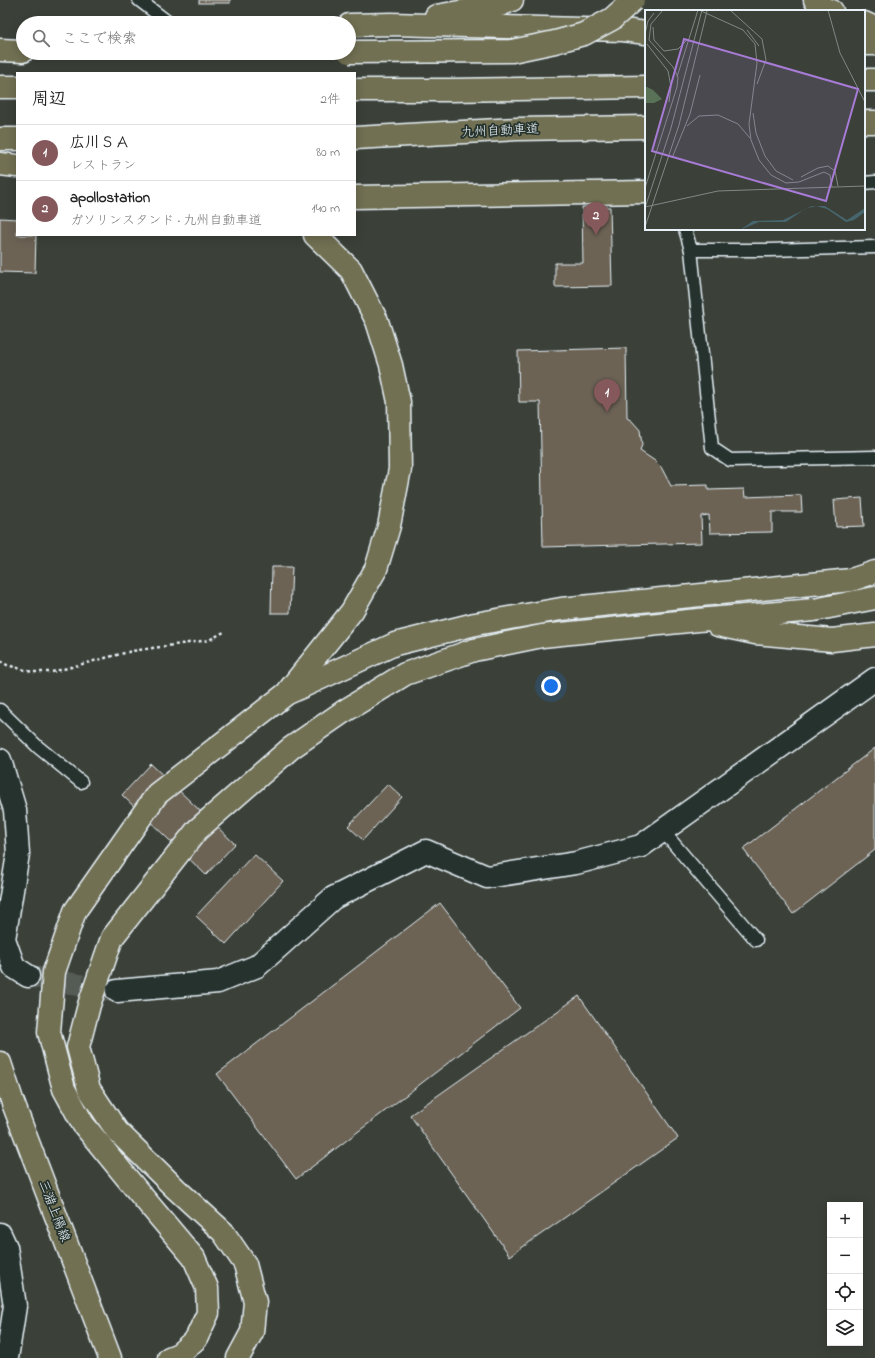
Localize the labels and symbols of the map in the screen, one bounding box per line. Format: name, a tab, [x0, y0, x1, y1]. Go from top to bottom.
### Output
inset map	[645, 10, 865, 230]
street label: 九州自動車道	[461, 119, 539, 143]
pin: 2	[583, 202, 609, 235]
pin: 1	[594, 379, 620, 412]
your location	[541, 676, 561, 696]
street label: 三潴上陽線	[33, 1177, 75, 1246]

